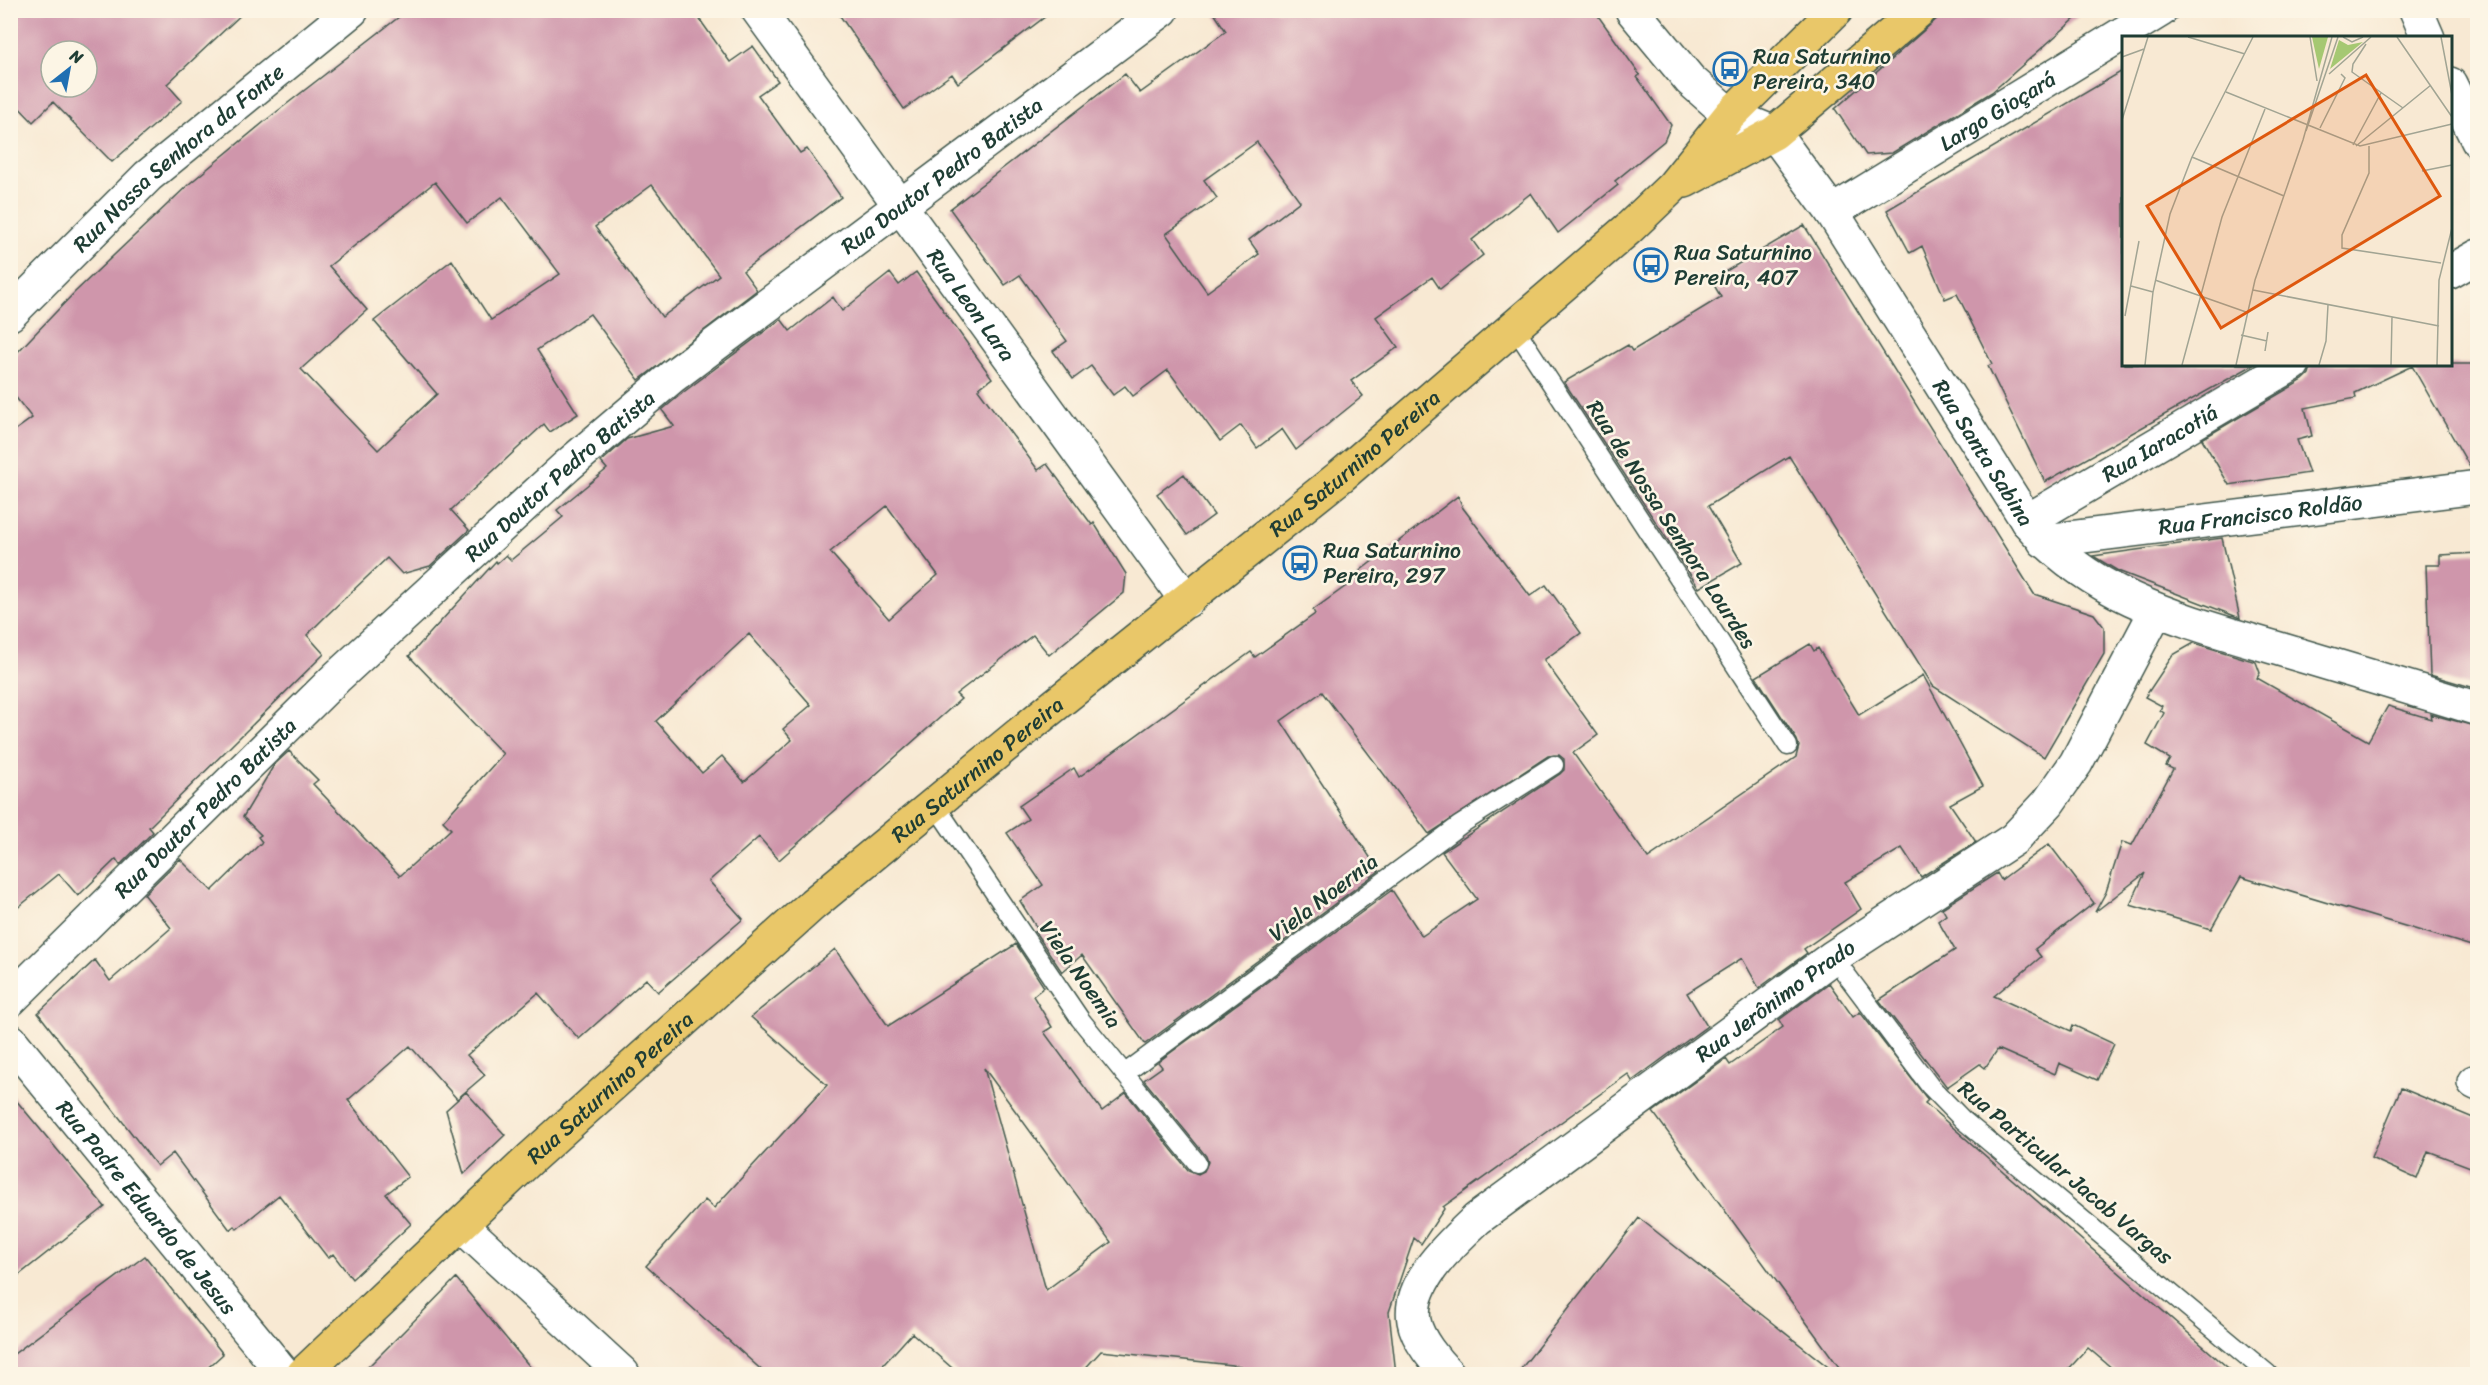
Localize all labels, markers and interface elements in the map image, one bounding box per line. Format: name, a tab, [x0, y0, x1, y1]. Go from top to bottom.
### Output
inset map	[2122, 36, 2452, 366]
place label: Rua Saturnino Pereira, 340	[1753, 37, 1891, 101]
north arrow	[39, 39, 99, 99]
text: N	[63, 41, 89, 72]
bus stop icon: Rua Saturnino Pereira, 340	[1712, 51, 1748, 87]
street label: Rua Nossa Senhora da Fonte	[63, 53, 293, 262]
street label: Largo Gioçará	[1931, 60, 2064, 162]
street label: Rua Doutor Pedro Batista	[832, 86, 1052, 265]
place label: Rua Saturnino Pereira, 407	[1674, 233, 1812, 297]
street label: Rua Leon Lara	[917, 240, 1026, 370]
bus stop icon: Rua Saturnino Pereira, 407	[1633, 247, 1669, 283]
street label: Rua Santa Sabina	[1922, 371, 2045, 534]
street label: Rua Saturnino Pereira	[1260, 379, 1450, 547]
street label: Rua Doutor Pedro Batista	[455, 380, 665, 572]
street label: Rua de Nossa Senhora Lourdes	[1576, 392, 1767, 657]
street label: Rua Iaracotiá	[2094, 393, 2226, 493]
street label: Rua Francisco Roldão	[2156, 483, 2365, 547]
place label: Rua Saturnino Pereira, 297	[1323, 531, 1461, 595]
bus stop icon: Rua Saturnino Pereira, 297	[1282, 545, 1318, 581]
street label: Rua Saturnino Pereira	[882, 686, 1073, 853]
street label: Rua Doutor Pedro Batista	[104, 708, 306, 908]
street label: Viela Noernia	[1260, 843, 1387, 952]
street label: Viela Noemia	[1029, 912, 1133, 1037]
street label: Rua Jerônimo Prado	[1687, 928, 1863, 1073]
street label: Rua Saturnino Pereira	[517, 1001, 703, 1174]
street label: Rua Particular Jacob Vargas	[1949, 1070, 2183, 1275]
street label: Rua Padre Eduardo de Jesus	[46, 1091, 248, 1325]

